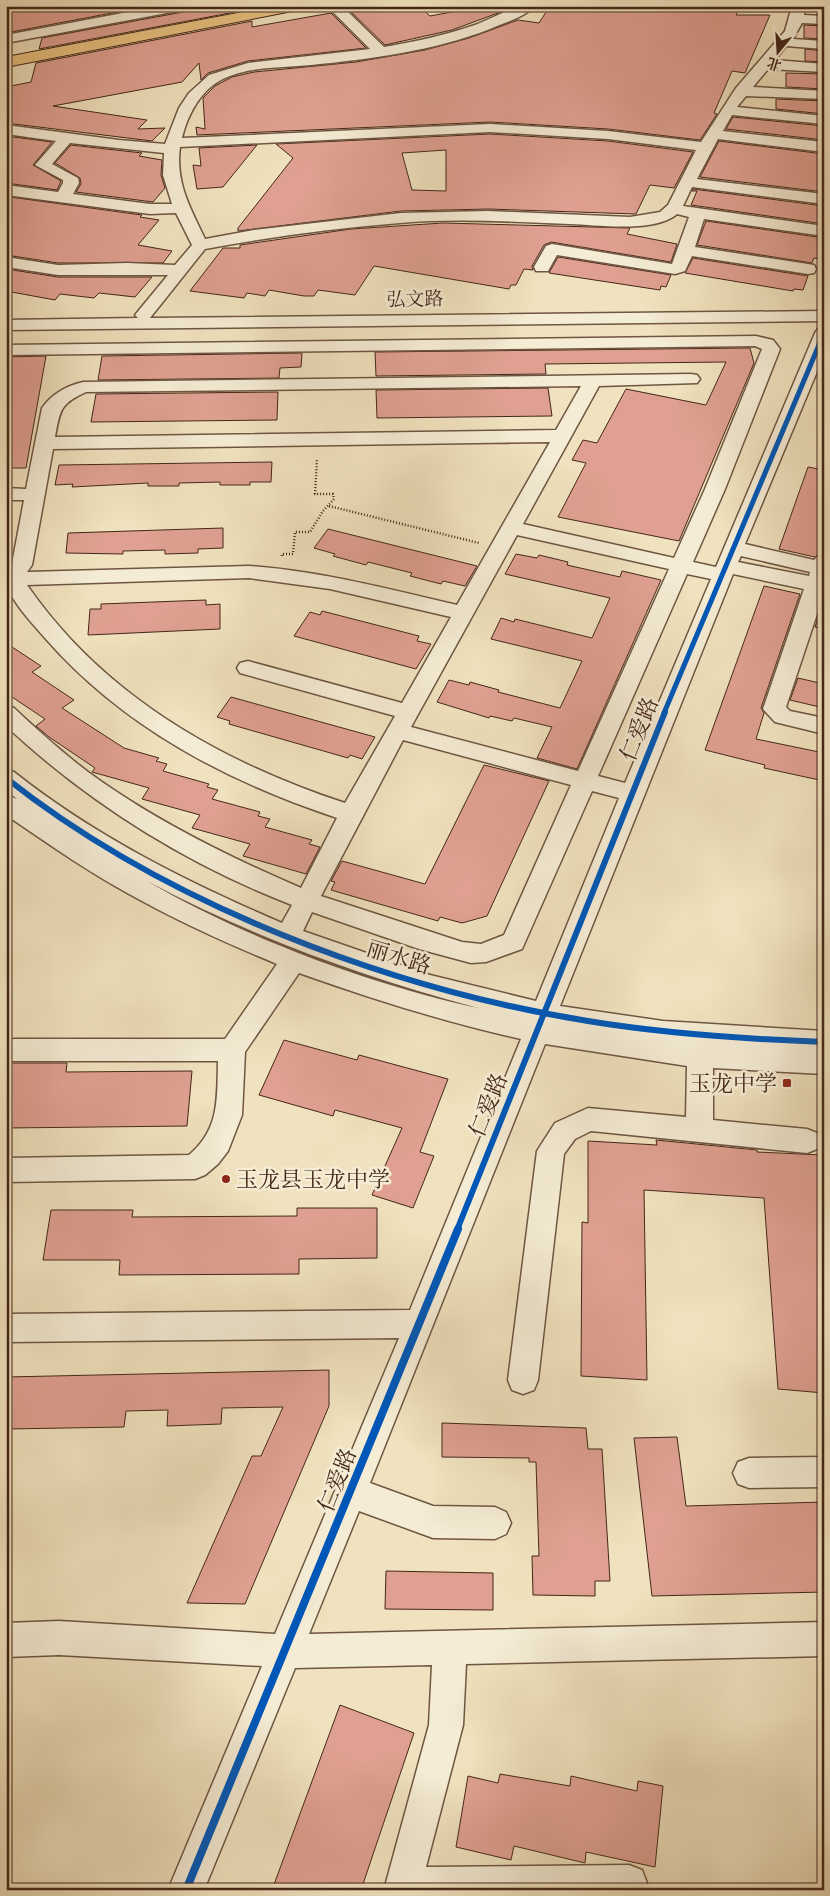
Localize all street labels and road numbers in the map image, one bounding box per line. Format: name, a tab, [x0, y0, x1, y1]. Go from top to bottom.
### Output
street label: 弘文路	[386, 286, 444, 312]
street label: 仁爱路	[613, 693, 665, 765]
street label: 丽水路	[363, 933, 435, 981]
street label: 仁爱路	[462, 1069, 514, 1141]
street label: 仁爱路	[311, 1444, 363, 1516]

